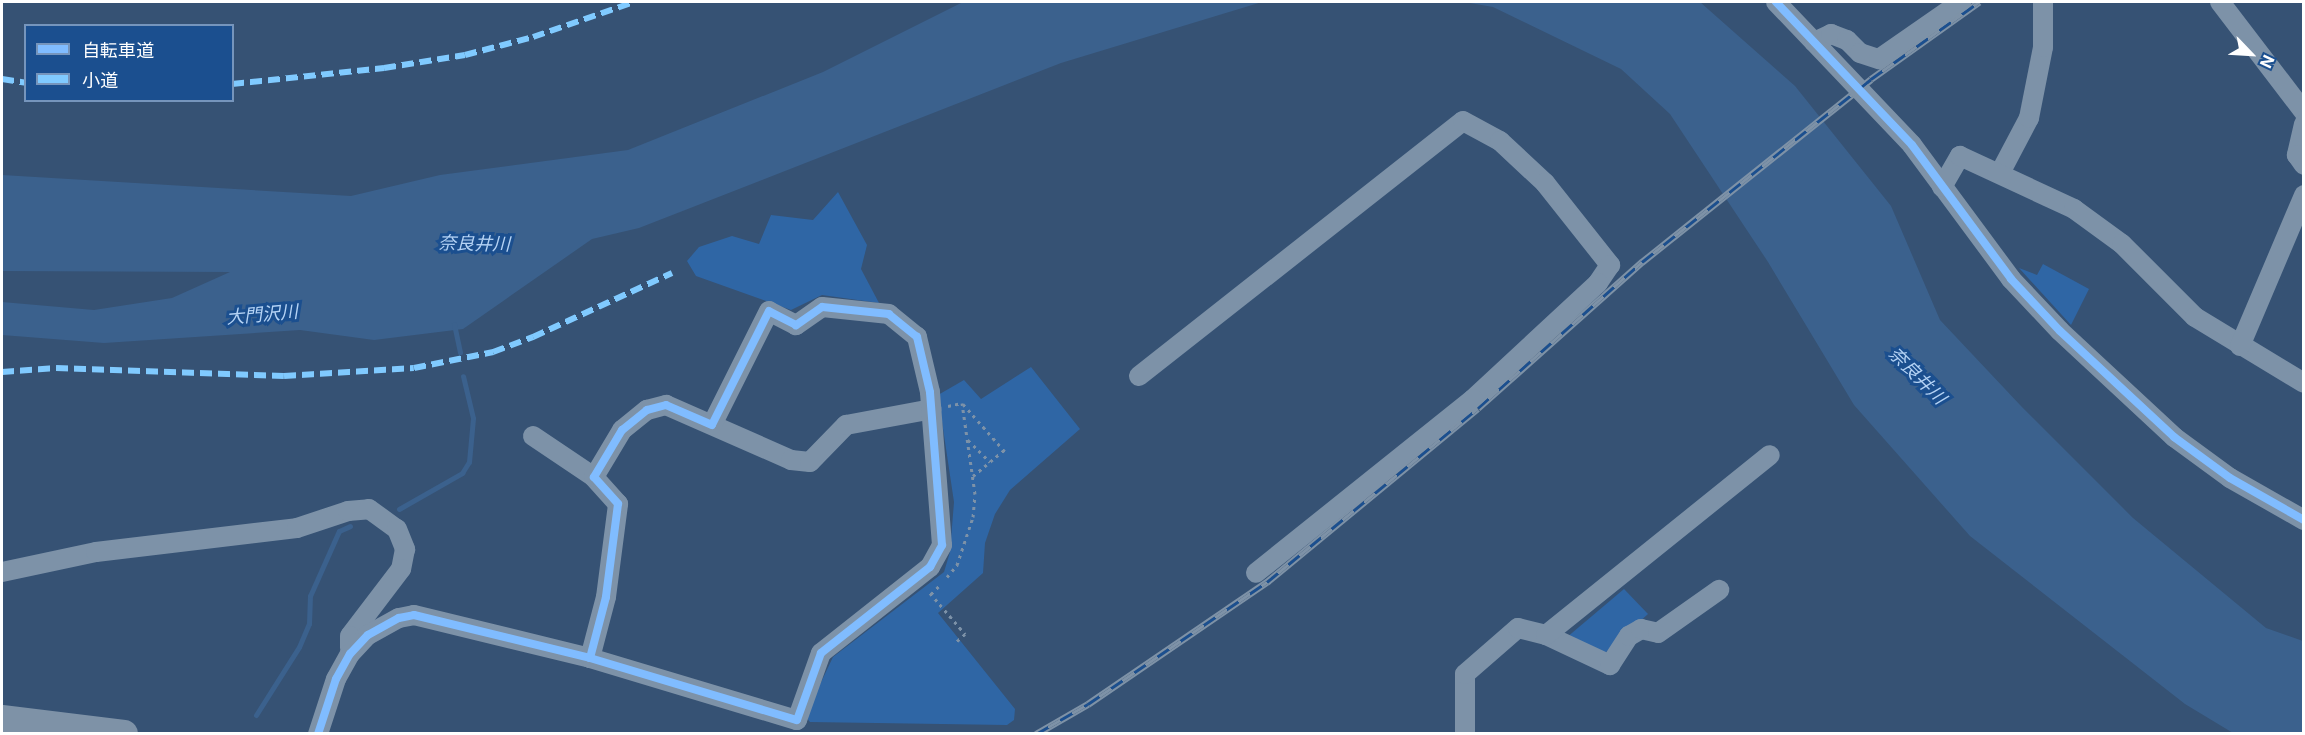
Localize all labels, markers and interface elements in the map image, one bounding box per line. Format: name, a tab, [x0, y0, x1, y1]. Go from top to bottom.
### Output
legend	[24, 24, 234, 102]
north arrow	[2221, 24, 2281, 84]
text: 自転車道	[82, 40, 154, 61]
text: N	[2256, 52, 2279, 71]
text: 小道	[82, 70, 118, 91]
water label: 奈良井川	[438, 233, 510, 255]
water label: 大門沢川	[225, 301, 299, 329]
water label: 奈良井川	[1884, 343, 1950, 409]

